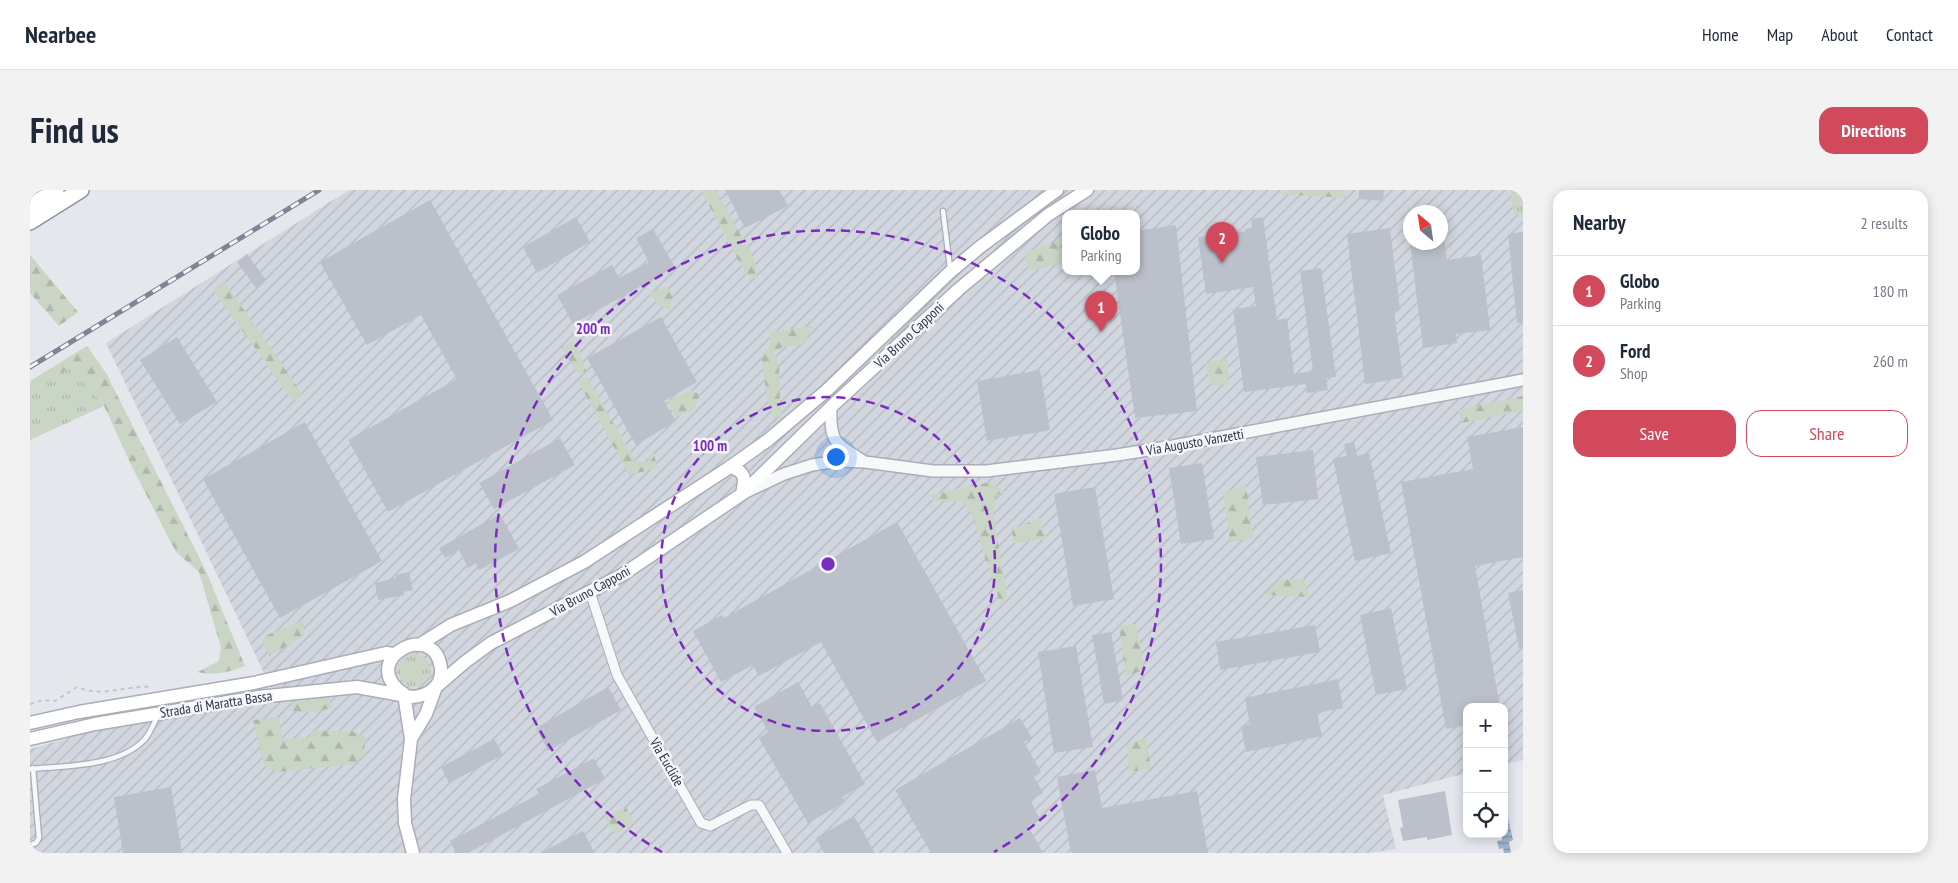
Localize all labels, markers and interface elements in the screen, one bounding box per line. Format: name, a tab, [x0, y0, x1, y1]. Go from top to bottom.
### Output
text: Nearbee	[25, 19, 96, 50]
text: Home	[1702, 23, 1739, 46]
text: Map	[1767, 23, 1793, 46]
text: About	[1821, 23, 1858, 46]
text: Contact	[1886, 23, 1933, 46]
text: Find us	[30, 107, 119, 153]
button: Directions	[1819, 107, 1928, 154]
north arrow	[1403, 205, 1448, 250]
text: Nearby	[1573, 209, 1626, 236]
popup	[1062, 210, 1140, 275]
text: 2 results	[1861, 213, 1908, 233]
text: Globo	[1080, 221, 1120, 245]
pin: 2	[1206, 222, 1238, 263]
text: Parking	[1080, 245, 1122, 265]
text: Globo	[1620, 269, 1659, 293]
text: 1	[1585, 281, 1593, 301]
text: 180 m	[1873, 281, 1908, 301]
pin: 1	[1085, 291, 1117, 332]
text: Parking	[1620, 293, 1661, 313]
street label: Via Bruno Capponi	[870, 298, 948, 373]
text: 200 m	[576, 319, 610, 338]
text: Ford	[1620, 339, 1650, 363]
text: 2	[1585, 351, 1593, 371]
text: 260 m	[1873, 351, 1908, 371]
text: Shop	[1620, 363, 1648, 383]
button: Save	[1573, 410, 1736, 457]
button: Share	[1746, 410, 1908, 457]
street label: Via Augusto Vanzetti	[1144, 425, 1245, 460]
text: 100 m	[693, 436, 727, 455]
your location	[823, 444, 849, 470]
centre of rings	[819, 555, 837, 573]
street label: Via Bruno Capponi	[546, 562, 633, 621]
street label: Strada di Maratta Bassa	[159, 686, 273, 722]
map controls	[1463, 703, 1508, 838]
button: +	[1463, 703, 1508, 748]
street label: Via Euclide	[645, 734, 688, 790]
button: −	[1463, 748, 1508, 793]
button: locate	[1463, 793, 1508, 838]

